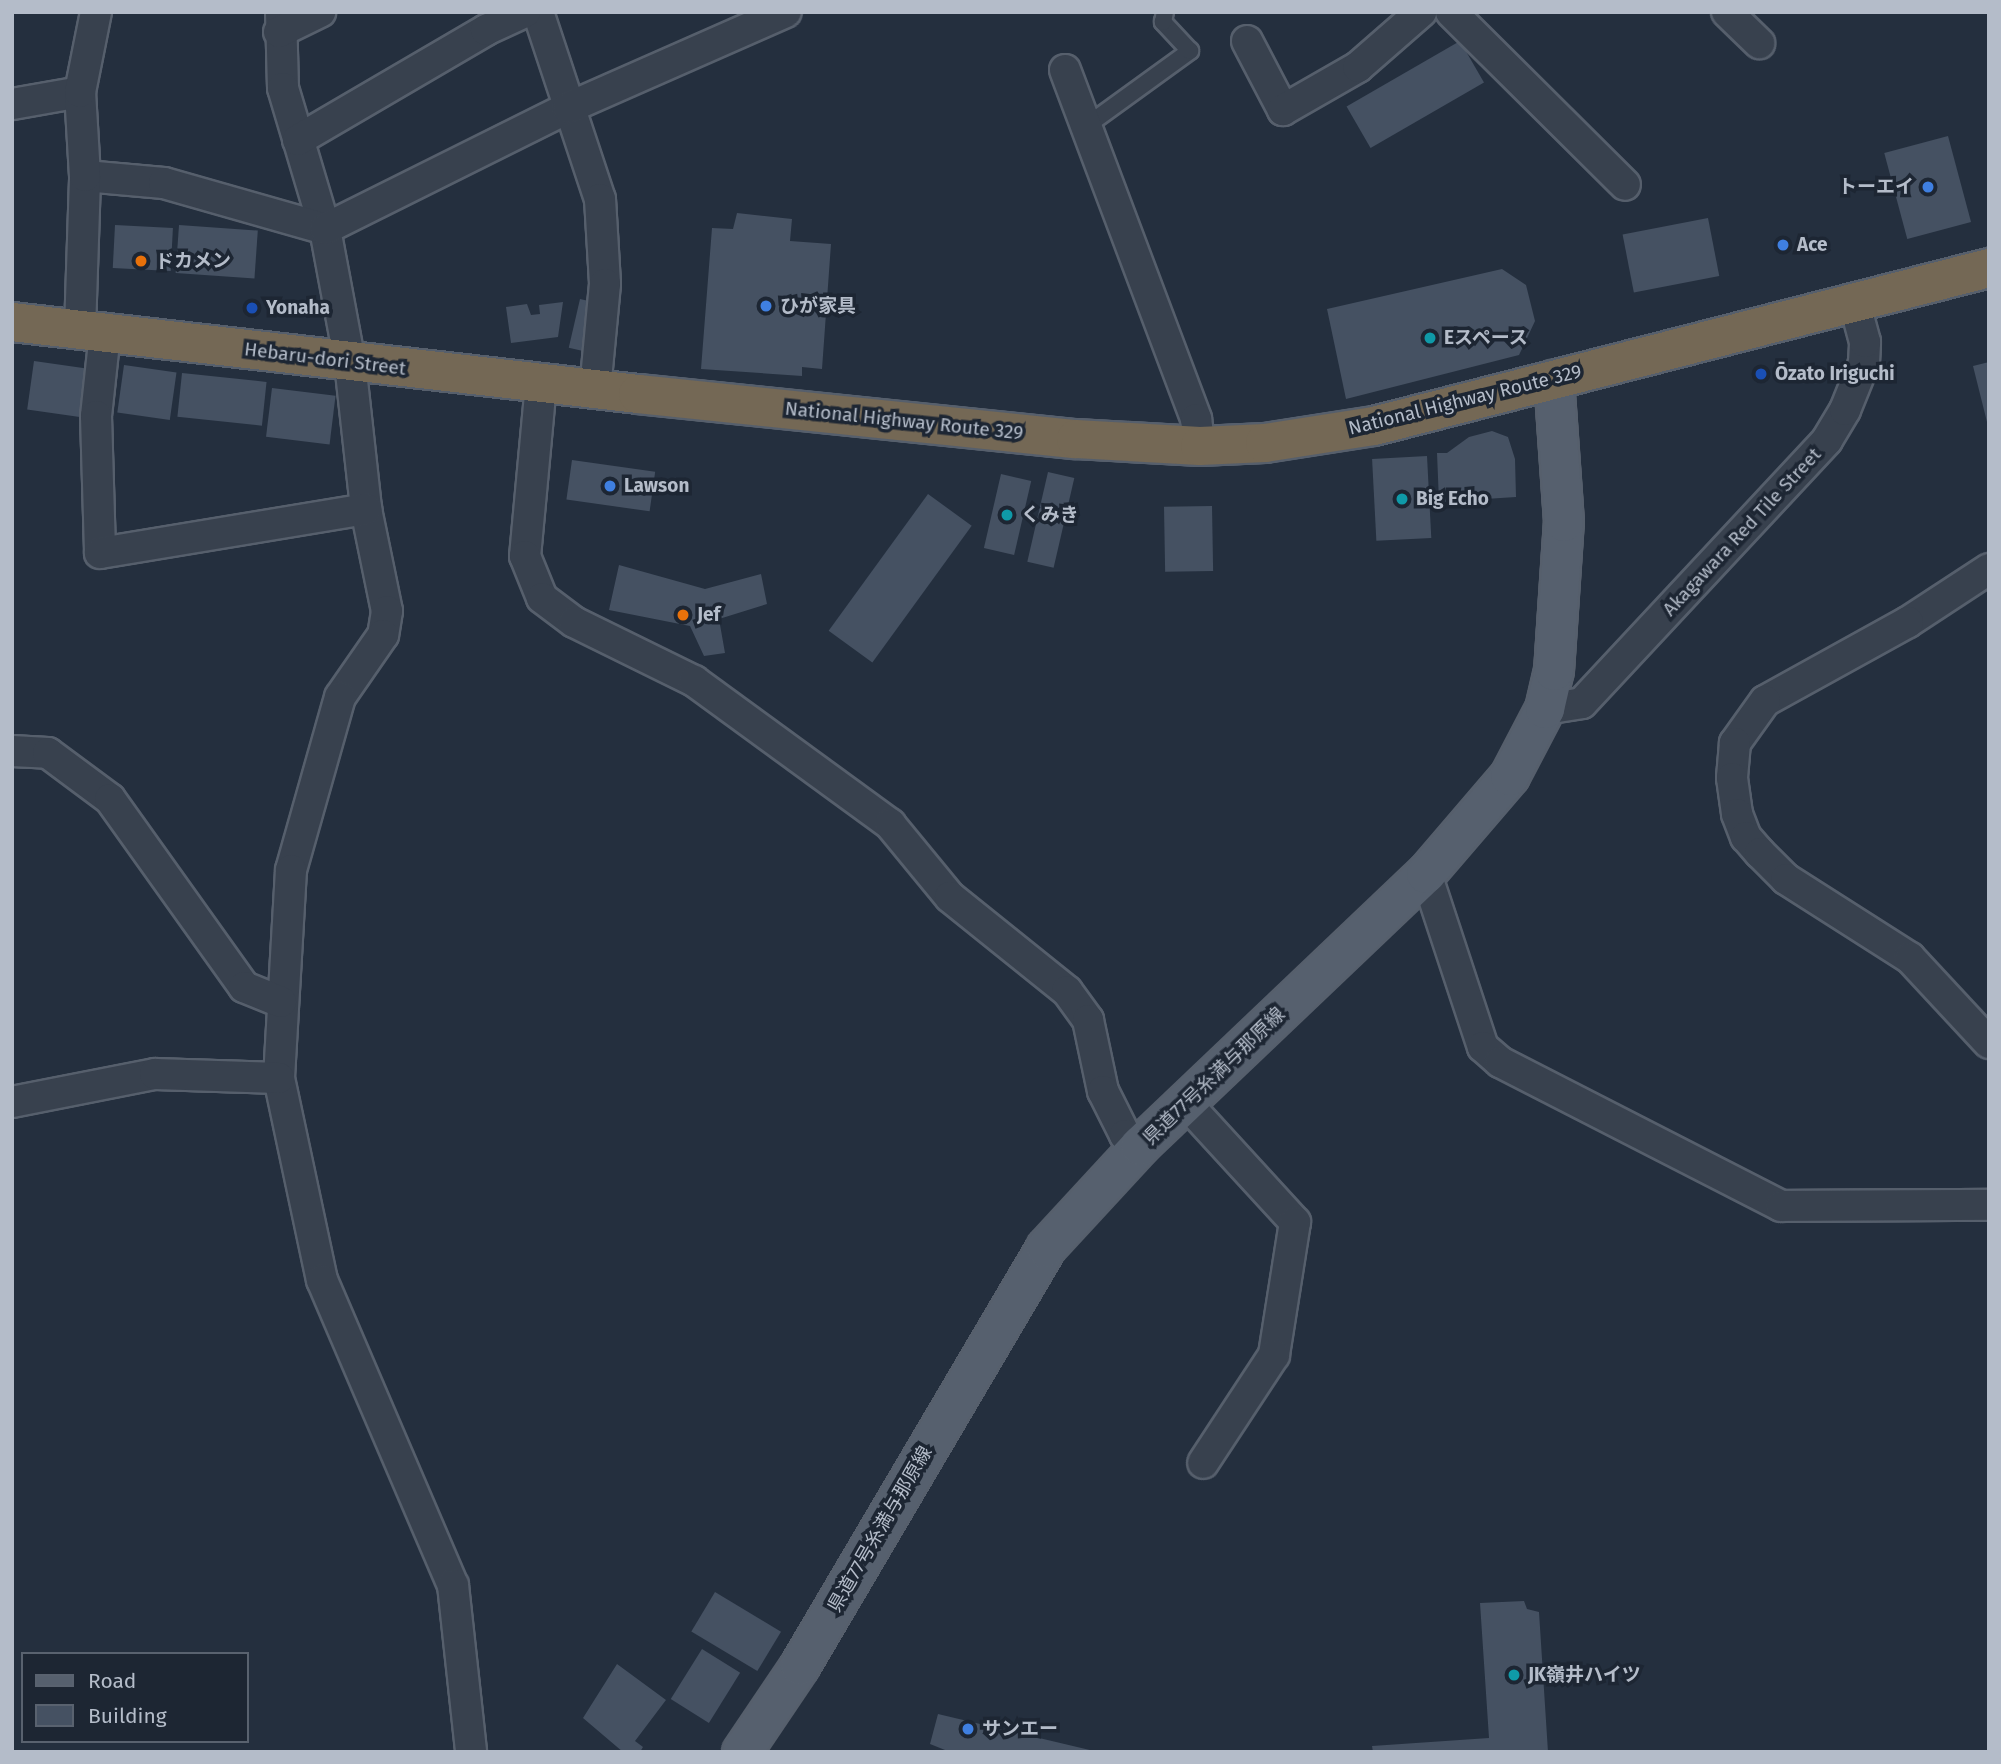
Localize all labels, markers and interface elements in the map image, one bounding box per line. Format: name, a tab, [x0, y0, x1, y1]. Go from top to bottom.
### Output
place label: トーエイ	[1838, 176, 1914, 198]
marker: トーエイ	[1920, 179, 1936, 195]
place label: Ace	[1797, 234, 1827, 256]
marker: Ace	[1775, 237, 1791, 253]
place label: ドカメン	[155, 250, 231, 272]
marker: ドカメン	[133, 253, 149, 269]
place label: ひが家具	[780, 295, 856, 317]
place label: Yonaha	[266, 297, 330, 319]
marker: ひが家具	[758, 298, 774, 314]
marker: Yonaha	[244, 300, 260, 316]
place label: Eスペース	[1444, 327, 1530, 349]
marker: Eスペース	[1422, 330, 1438, 346]
street label: Hebaru-dori Street	[243, 338, 407, 380]
street label: National Highway Route 329	[1346, 360, 1584, 440]
place label: Ōzato Iriguchi	[1775, 363, 1894, 385]
marker: Ōzato Iriguchi	[1753, 366, 1769, 382]
street label: National Highway Route 329	[784, 397, 1024, 445]
street label: Akagawara Red Tile Street	[1658, 443, 1826, 621]
place label: Lawson	[624, 475, 689, 497]
marker: Lawson	[602, 478, 618, 494]
place label: Big Echo	[1416, 488, 1489, 510]
marker: Big Echo	[1394, 491, 1410, 507]
place label: くみき	[1021, 504, 1078, 526]
marker: くみき	[999, 507, 1015, 523]
place label: Jef	[697, 604, 720, 626]
marker: Jef	[675, 607, 691, 623]
street label: 県道77号糸満与那原線	[1139, 1003, 1289, 1149]
street label: 県道77号糸満与那原線	[823, 1442, 937, 1616]
legend	[21, 1652, 248, 1743]
place label: JK嶺井ハイツ	[1528, 1664, 1641, 1686]
marker: JK嶺井ハイツ	[1506, 1667, 1522, 1683]
text: Road	[88, 1668, 136, 1694]
text: Building	[88, 1703, 167, 1729]
place label: サンエー	[982, 1718, 1058, 1740]
marker: サンエー	[960, 1721, 976, 1737]

